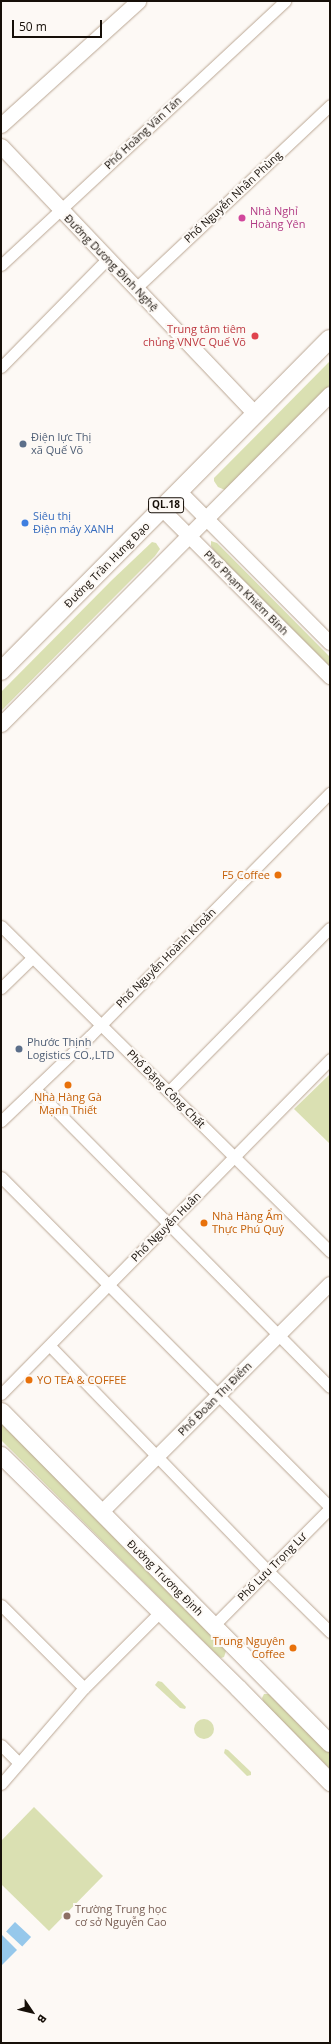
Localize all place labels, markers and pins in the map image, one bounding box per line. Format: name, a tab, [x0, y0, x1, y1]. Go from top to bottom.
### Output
place label: Nhà Nghỉ Hoàng Yên	[250, 205, 305, 231]
marker: Nhà Nghỉ Hoàng Yên	[237, 213, 247, 223]
place label: Trung tâm tiêm chủng VNVC Quế Võ	[143, 323, 246, 349]
marker: Trung tâm tiêm chủng VNVC Quế Võ	[249, 330, 261, 342]
place label: Điện lực Thị xã Quế Võ	[31, 431, 91, 457]
marker: Điện lực Thị xã Quế Võ	[18, 439, 28, 449]
place label: Siêu thị Điện máy XANH	[33, 510, 114, 536]
marker: Siêu thị Điện máy XANH	[20, 518, 30, 528]
place label: F5 Coffee	[222, 868, 270, 882]
marker: F5 Coffee	[273, 870, 283, 880]
place label: Phước Thịnh Logistics CO.,LTD	[27, 1036, 114, 1062]
marker: Phước Thịnh Logistics CO.,LTD	[14, 1044, 24, 1054]
marker: Nhà Hàng Gà Mạnh Thiết	[63, 1080, 73, 1090]
place label: Nhà Hàng Gà Mạnh Thiết	[34, 1091, 102, 1117]
place label: Nhà Hàng Ẩm Thực Phú Quý	[212, 1210, 284, 1236]
marker: Nhà Hàng Ẩm Thực Phú Quý	[199, 1218, 209, 1228]
place label: YO TEA & COFFEE	[37, 1373, 126, 1387]
marker: YO TEA & COFFEE	[24, 1375, 34, 1385]
place label: Trung Nguyên Coffee	[213, 1635, 285, 1661]
marker: Trung Nguyên Coffee	[288, 1643, 298, 1653]
place label: Trường Trung học cơ sở Nguyễn Cao	[75, 1903, 167, 1929]
marker: Trường Trung học cơ sở Nguyễn Cao	[62, 1911, 72, 1921]

